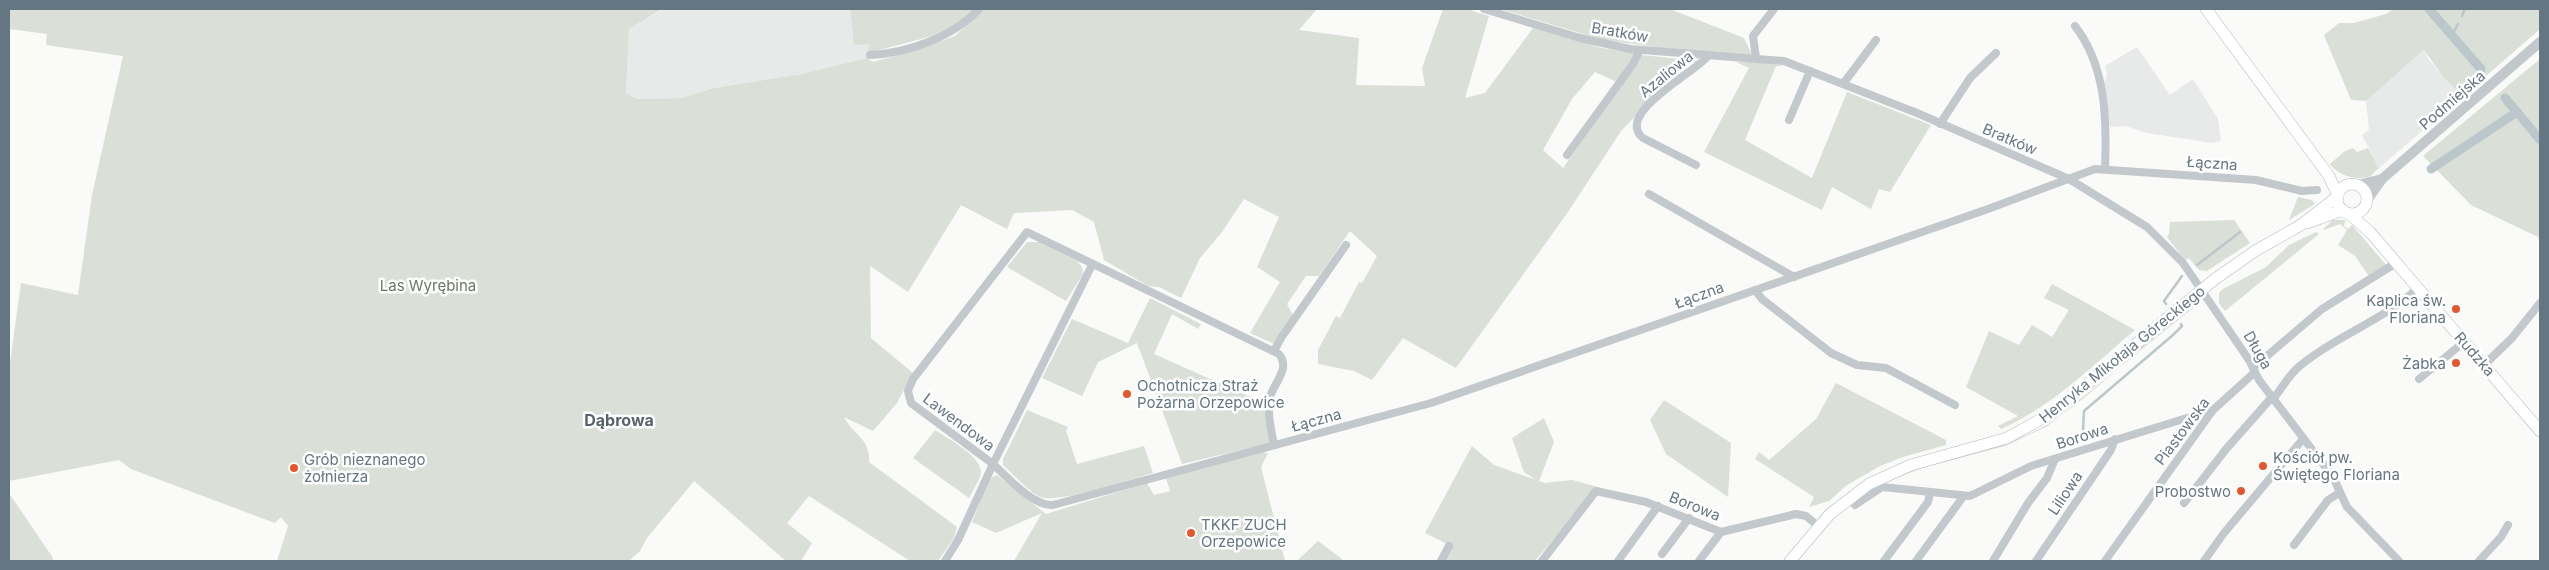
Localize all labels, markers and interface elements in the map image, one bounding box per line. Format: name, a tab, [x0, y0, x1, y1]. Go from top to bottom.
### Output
street label: Bratków	[1590, 18, 1650, 46]
street label: Azaliowa	[1635, 47, 1697, 101]
street label: Podmiejska	[2415, 66, 2489, 134]
street label: Bratków	[1980, 119, 2040, 159]
street label: Łączna	[2186, 152, 2238, 174]
park label: Las Wyrębina	[380, 276, 476, 295]
street label: Łączna	[1672, 277, 1726, 313]
street label: Henryka Mikołaja Góreckiego	[2035, 281, 2209, 427]
place label: Kaplica św. Floriana	[2366, 291, 2446, 327]
marker: Kaplica św. Floriana	[2450, 303, 2462, 315]
street label: Długa	[2240, 328, 2276, 372]
street label: Rudzka	[2451, 328, 2499, 380]
place label: Żabka	[2402, 354, 2446, 373]
marker: Żabka	[2450, 357, 2462, 369]
place label: Ochotnicza Straż Pożarna Orzepowice	[1137, 376, 1284, 412]
marker: Ochotnicza Straż Pożarna Orzepowice	[1121, 388, 1133, 400]
street label: Lawendowa	[919, 389, 999, 455]
street label: Piastowska	[2150, 393, 2214, 469]
street label: Łączna	[1289, 404, 1343, 436]
district label: Dąbrowa	[584, 410, 654, 430]
street label: Borowa	[2054, 419, 2110, 453]
place label: Kościół pw. Świętego Floriana	[2273, 448, 2400, 484]
place label: Grób nieznanego żołnierza	[304, 450, 425, 486]
marker: Kościół pw. Świętego Floriana	[2257, 460, 2269, 472]
marker: Grób nieznanego żołnierza	[288, 462, 300, 474]
street label: Liliowa	[2043, 467, 2087, 519]
place label: Probostwo	[2155, 482, 2231, 501]
marker: Probostwo	[2235, 485, 2247, 497]
street label: Borowa	[1667, 487, 1723, 525]
place label: TKKF ZUCH Orzepowice	[1201, 515, 1287, 551]
marker: TKKF ZUCH Orzepowice	[1185, 527, 1197, 539]

